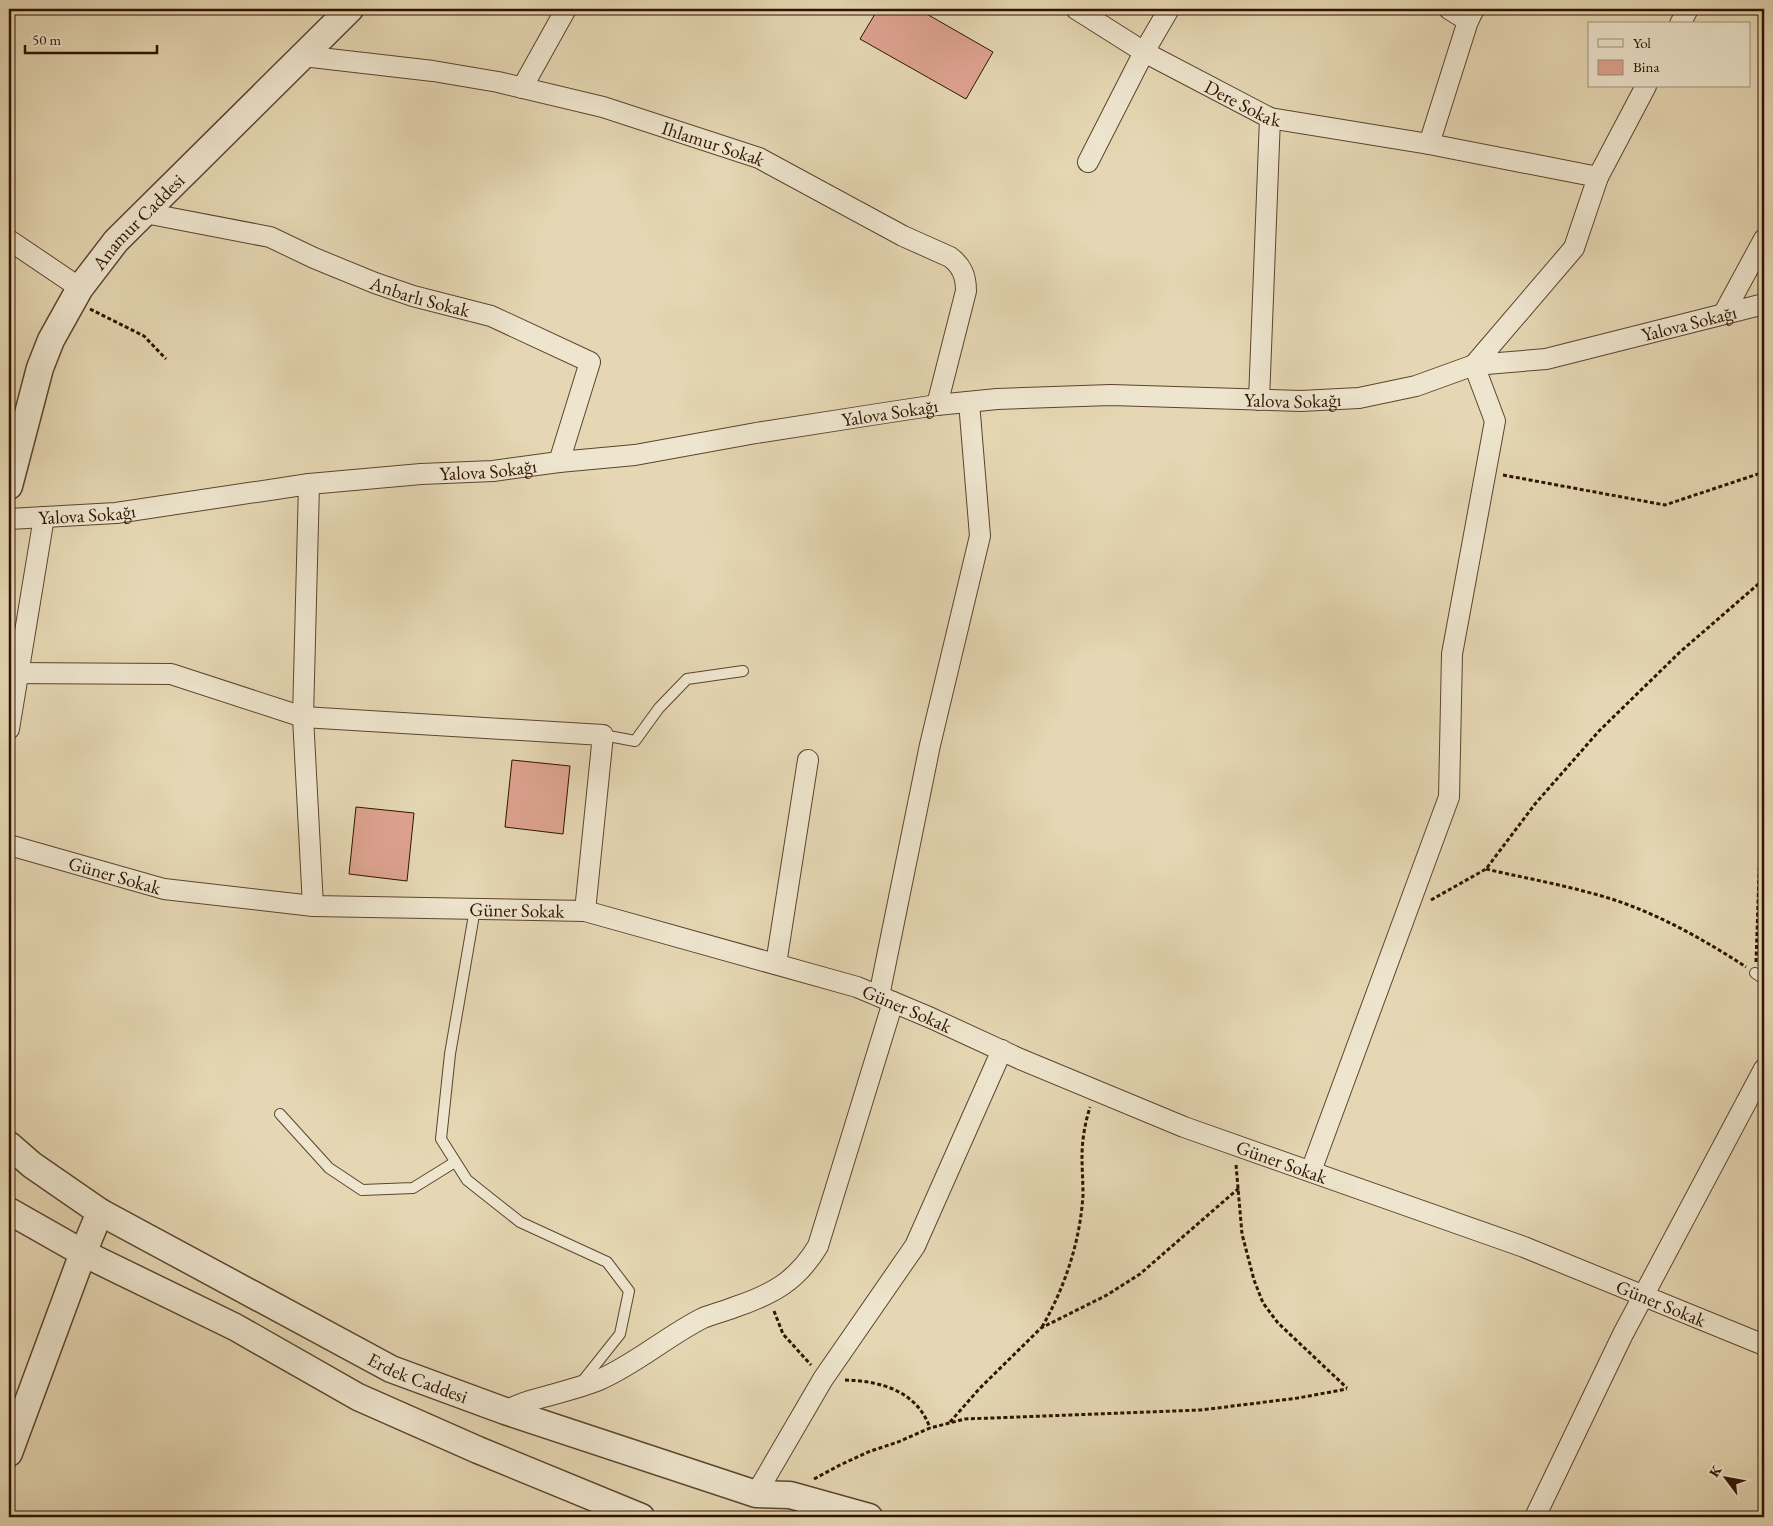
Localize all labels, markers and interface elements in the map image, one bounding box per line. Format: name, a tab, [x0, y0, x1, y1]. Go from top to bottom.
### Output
scale bar	[25, 22, 158, 54]
legend	[1588, 22, 1750, 88]
text: 50 m	[32, 30, 61, 49]
text: Yol	[1633, 33, 1651, 52]
text: Bina	[1633, 57, 1659, 76]
street label: Dere Sokak	[1200, 74, 1284, 133]
street label: Ihlamur Sokak	[659, 115, 771, 173]
street label: Anamur Caddesi	[86, 168, 190, 276]
street label: Anbarlı Sokak	[366, 270, 474, 323]
street label: Yalova Sokağı	[1639, 299, 1740, 347]
street label: Yalova Sokağı	[1244, 387, 1342, 414]
street label: Yalova Sokağı	[840, 393, 940, 433]
street label: Yalova Sokağı	[439, 453, 538, 486]
street label: Yalova Sokağı	[38, 498, 138, 530]
street label: Güner Sokak	[66, 851, 165, 901]
street label: Güner Sokak	[469, 897, 566, 924]
street label: Güner Sokak	[858, 979, 957, 1039]
street label: Güner Sokak	[1233, 1134, 1332, 1190]
street label: Güner Sokak	[1612, 1274, 1711, 1333]
street label: Erdek Caddesi	[363, 1347, 471, 1409]
north arrow	[1700, 1454, 1750, 1504]
text: K	[1705, 1462, 1726, 1480]

